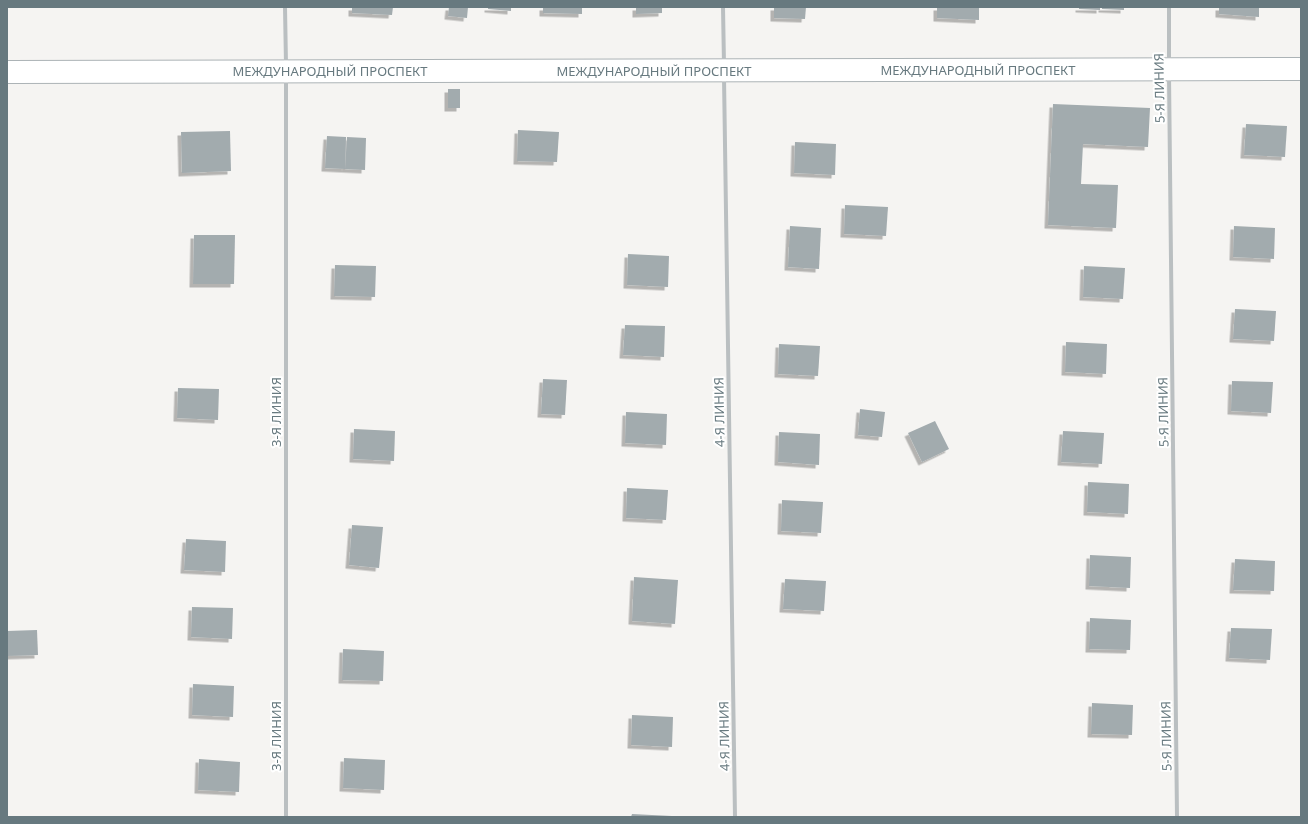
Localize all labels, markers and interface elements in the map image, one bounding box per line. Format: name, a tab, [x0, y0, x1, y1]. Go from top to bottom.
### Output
street label: 5-Я ЛИНИЯ	[1149, 53, 1169, 123]
street label: МЕЖДУНАРОДНЫЙ ПРОСПЕКТ	[881, 61, 1076, 79]
street label: МЕЖДУНАРОДНЫЙ ПРОСПЕКТ	[233, 62, 428, 80]
street label: МЕЖДУНАРОДНЫЙ ПРОСПЕКТ	[557, 62, 752, 80]
street label: 3-Я ЛИНИЯ	[267, 377, 285, 447]
street label: 4-Я ЛИНИЯ	[709, 377, 729, 447]
street label: 5-Я ЛИНИЯ	[1153, 377, 1173, 447]
street label: 3-Я ЛИНИЯ	[267, 701, 285, 771]
street label: 4-Я ЛИНИЯ	[714, 701, 734, 771]
street label: 5-Я ЛИНИЯ	[1156, 701, 1176, 771]

